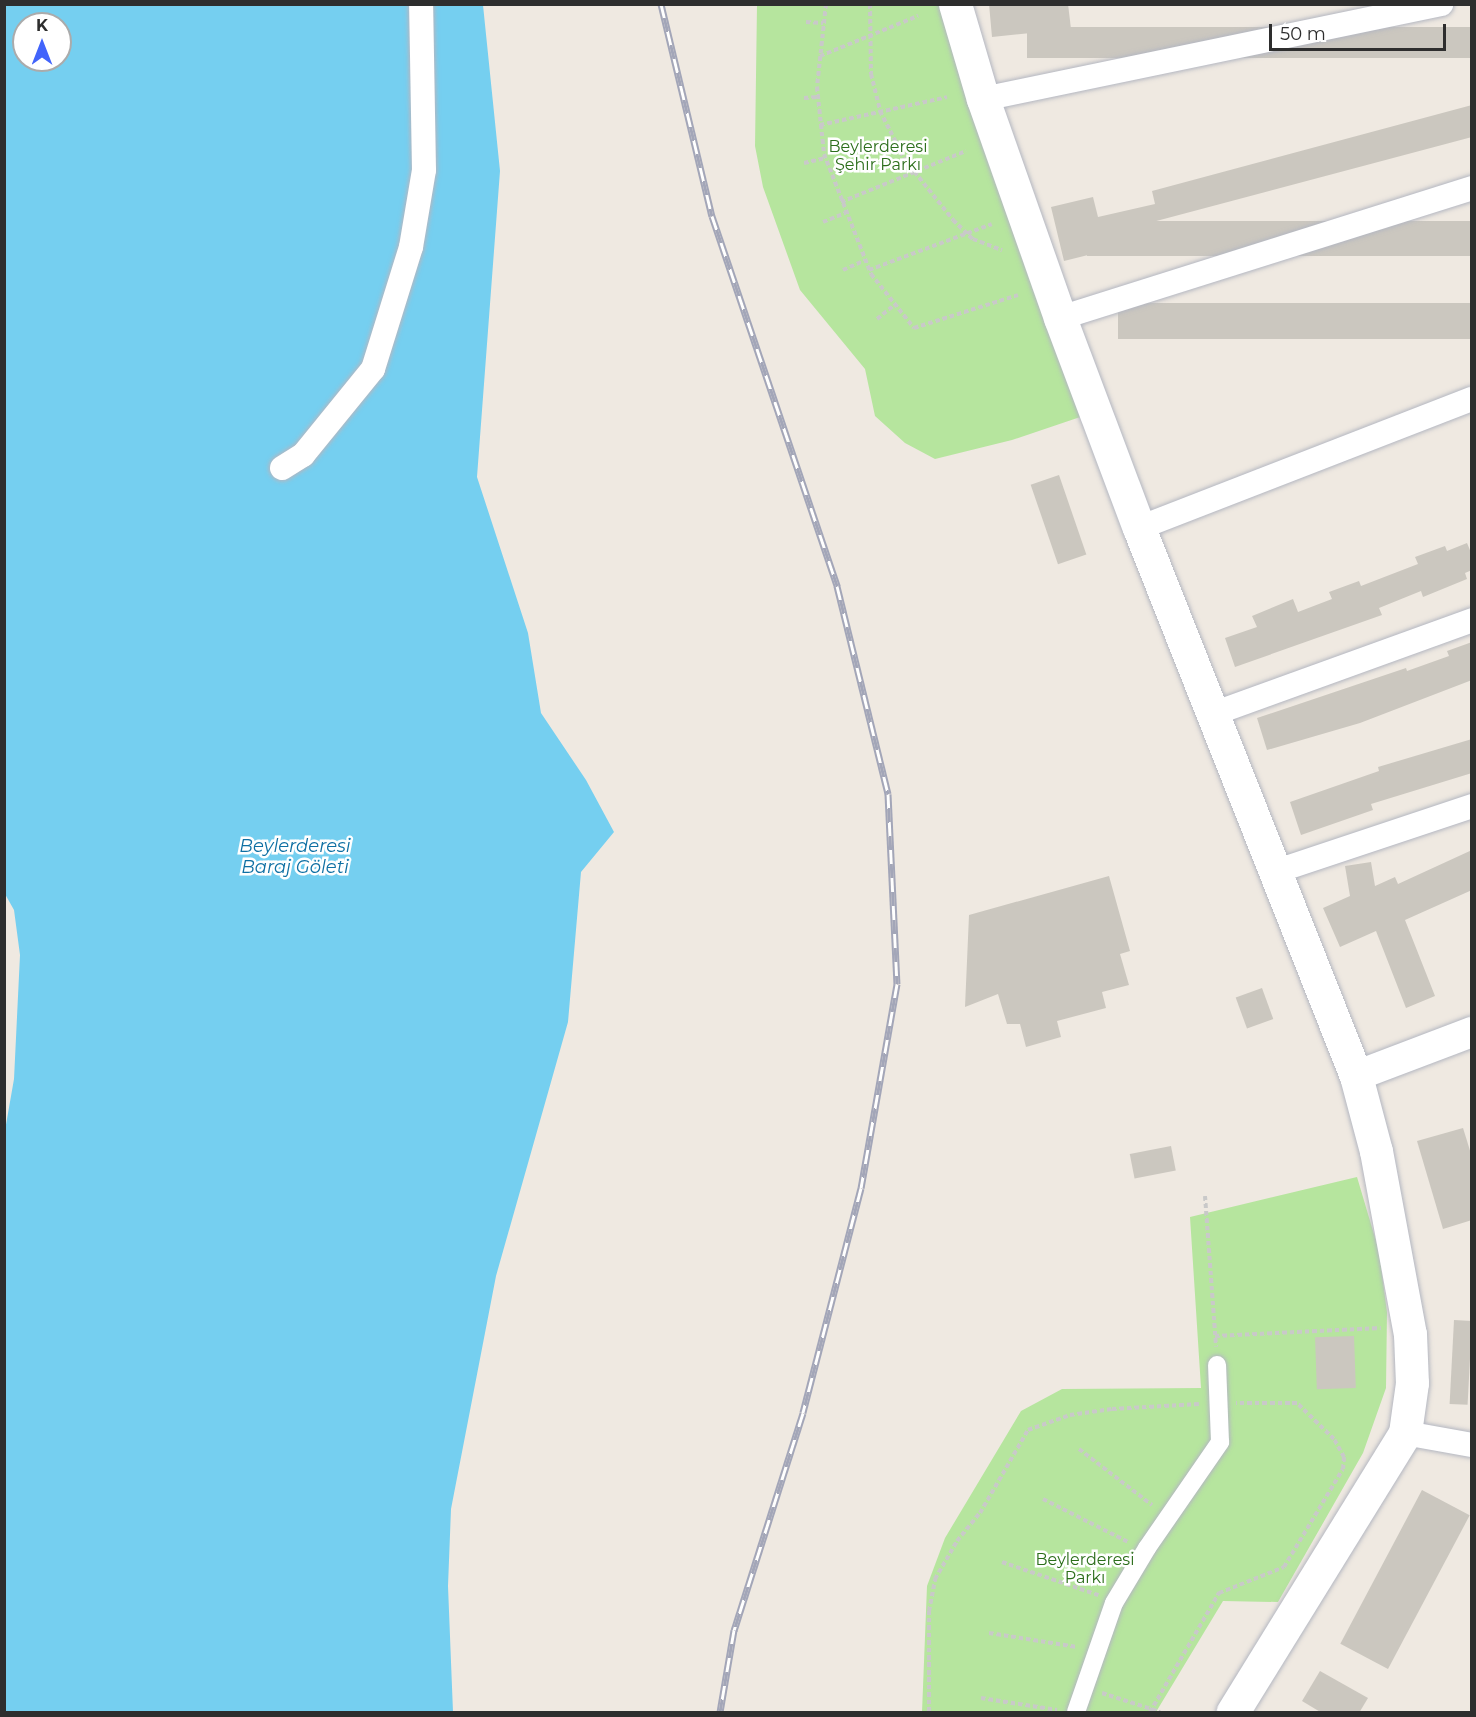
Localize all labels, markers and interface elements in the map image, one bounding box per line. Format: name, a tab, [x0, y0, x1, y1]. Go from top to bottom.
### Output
north arrow	[12, 12, 72, 72]
scale bar	[1272, 12, 1449, 50]
text: K	[36, 16, 48, 35]
text: 50 m	[1280, 23, 1326, 45]
park label: Beylerderesi Şehir Parkı	[829, 137, 927, 175]
water label: Beylerderesi Baraj Göleti	[239, 836, 351, 878]
park label: Beylerderesi Parkı	[1036, 1550, 1134, 1588]

